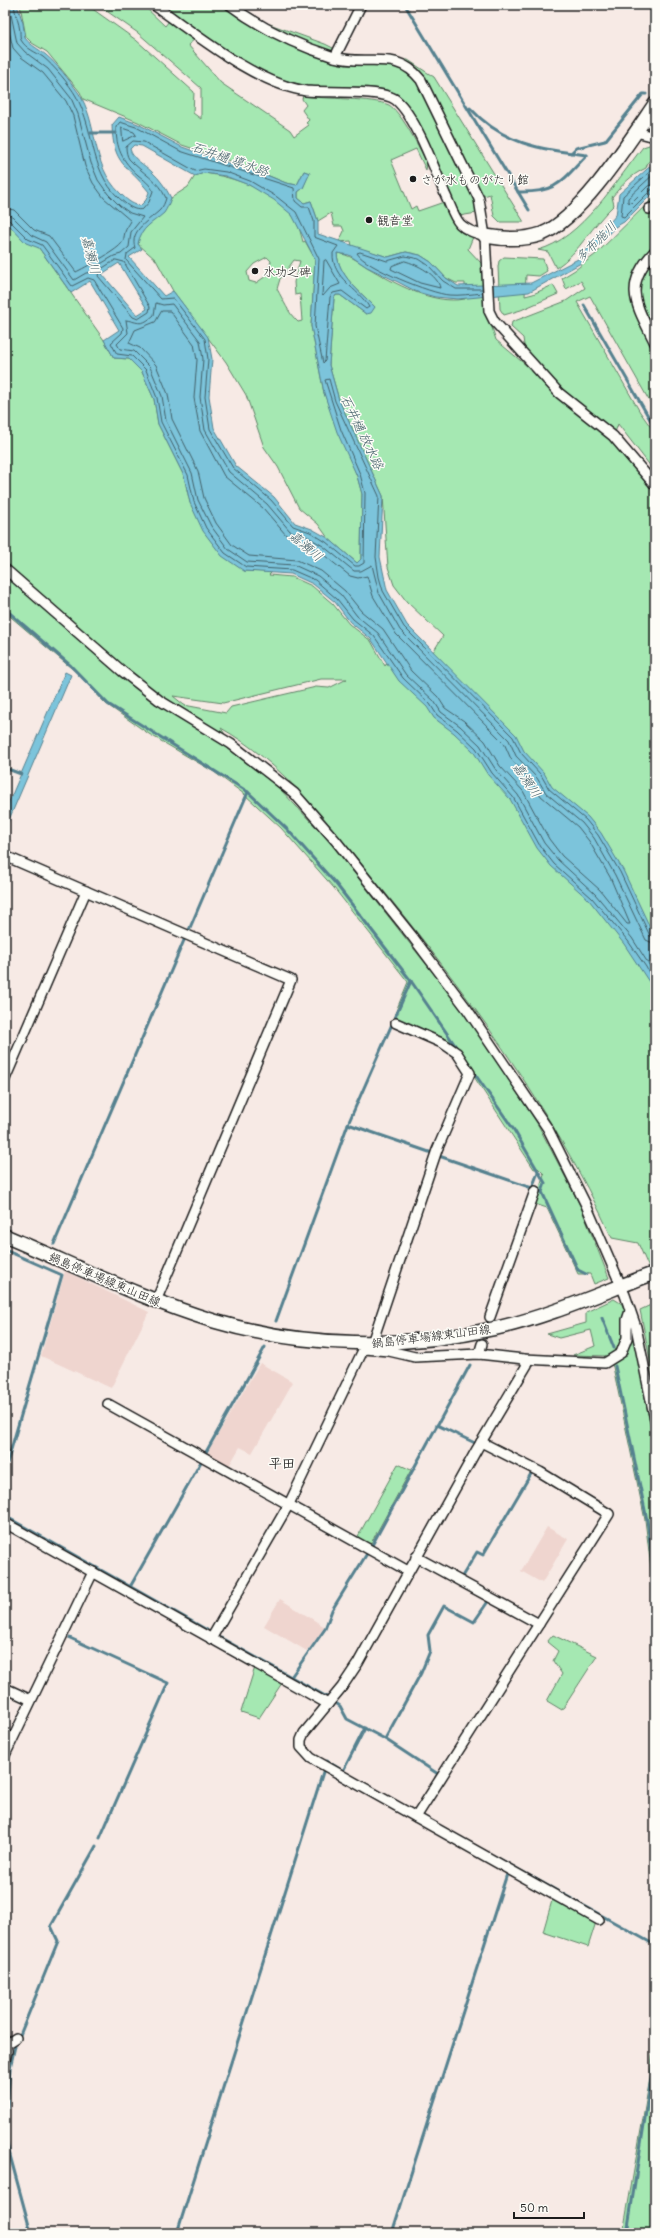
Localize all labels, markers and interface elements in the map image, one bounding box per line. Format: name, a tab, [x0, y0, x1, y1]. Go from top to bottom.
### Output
water label: 石井樋 導水路	[189, 138, 272, 181]
place label: さが水ものがたり館	[421, 172, 529, 187]
marker: さが水ものがたり館	[408, 174, 418, 184]
place label: 観音堂	[377, 213, 413, 228]
marker: 観音堂	[364, 215, 374, 225]
water label: 多布施川	[572, 218, 620, 266]
water label: 嘉瀬川	[78, 234, 104, 276]
place label: 水功之碑	[263, 264, 311, 279]
marker: 水功之碑	[250, 266, 260, 276]
water label: 石井樋 放水路	[337, 392, 388, 473]
water label: 嘉瀬川	[286, 527, 326, 565]
water label: 嘉瀬川	[509, 759, 545, 801]
street label: 鍋島停車場線東山田線	[47, 1249, 163, 1309]
street label: 鍋島停車場線東山田線	[371, 1321, 491, 1351]
district label: 平田	[269, 1455, 295, 1472]
scale bar	[514, 2194, 584, 2220]
text: 50 m	[520, 2200, 549, 2215]

